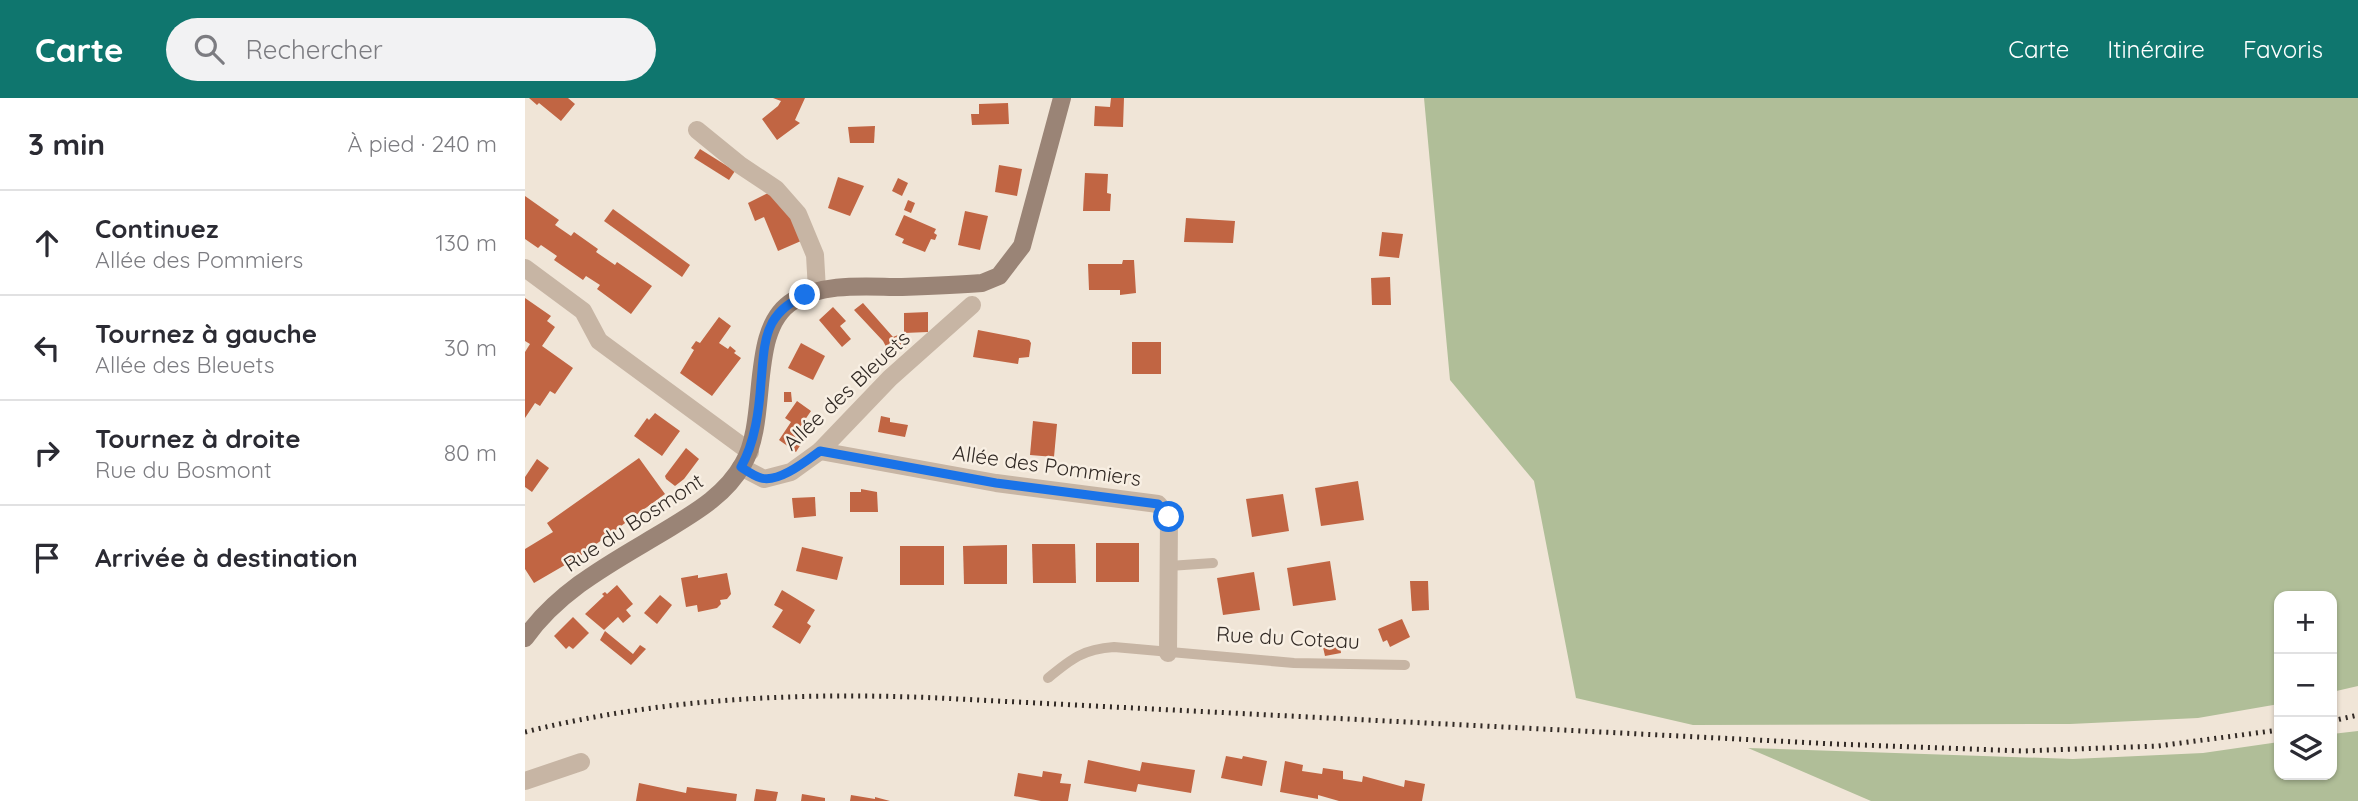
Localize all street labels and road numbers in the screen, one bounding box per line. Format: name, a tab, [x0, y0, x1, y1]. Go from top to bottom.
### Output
street label: Allée des Bleuets	[777, 325, 915, 455]
street label: Allée des Pommiers	[951, 439, 1143, 491]
street label: Rue du Bosmont	[558, 467, 708, 577]
street label: Rue du Coteau	[1215, 620, 1361, 654]

